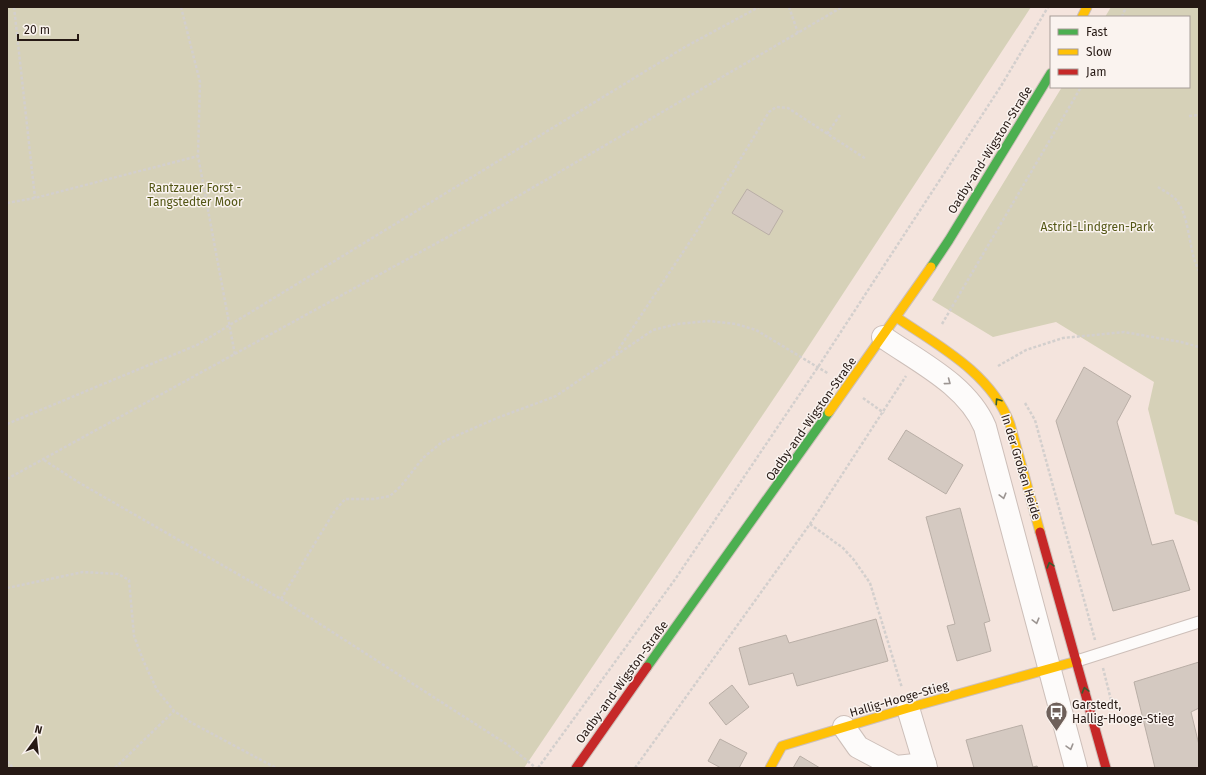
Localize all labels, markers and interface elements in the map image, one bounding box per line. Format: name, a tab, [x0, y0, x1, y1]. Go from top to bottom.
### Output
scale bar	[18, 16, 78, 42]
legend	[1050, 16, 1190, 88]
text: 20 m	[24, 23, 50, 37]
text: Fast	[1086, 25, 1108, 39]
text: Slow	[1086, 45, 1112, 59]
text: Jam	[1086, 65, 1106, 79]
street label: Oadby-and-Wigston-Straße	[945, 84, 1035, 216]
park label: Rantzauer Forst - Tangstedter Moor	[147, 181, 243, 209]
park label: Astrid-Lindgren-Park	[1041, 220, 1154, 234]
street label: Oadby-and-Wigston-Straße	[763, 354, 859, 484]
one-way arrow	[943, 377, 950, 384]
one-way arrow	[995, 398, 1003, 405]
street label: In der Großen Heide	[998, 412, 1044, 522]
one-way arrow	[998, 492, 1006, 499]
one-way arrow	[1046, 561, 1055, 568]
street label: Oadby-and-Wigston-Straße	[573, 618, 671, 746]
one-way arrow	[1031, 618, 1039, 625]
street label: Hallig-Hooge-Stieg	[848, 678, 951, 720]
one-way arrow	[1081, 687, 1090, 694]
place label: Garstedt, Hallig-Hooge-Stieg	[1072, 698, 1175, 726]
bus stop icon: Garstedt, Hallig-Hooge-Stieg	[1044, 699, 1070, 732]
north arrow	[16, 719, 56, 759]
text: N	[33, 723, 44, 737]
one-way arrow	[1065, 744, 1073, 750]

